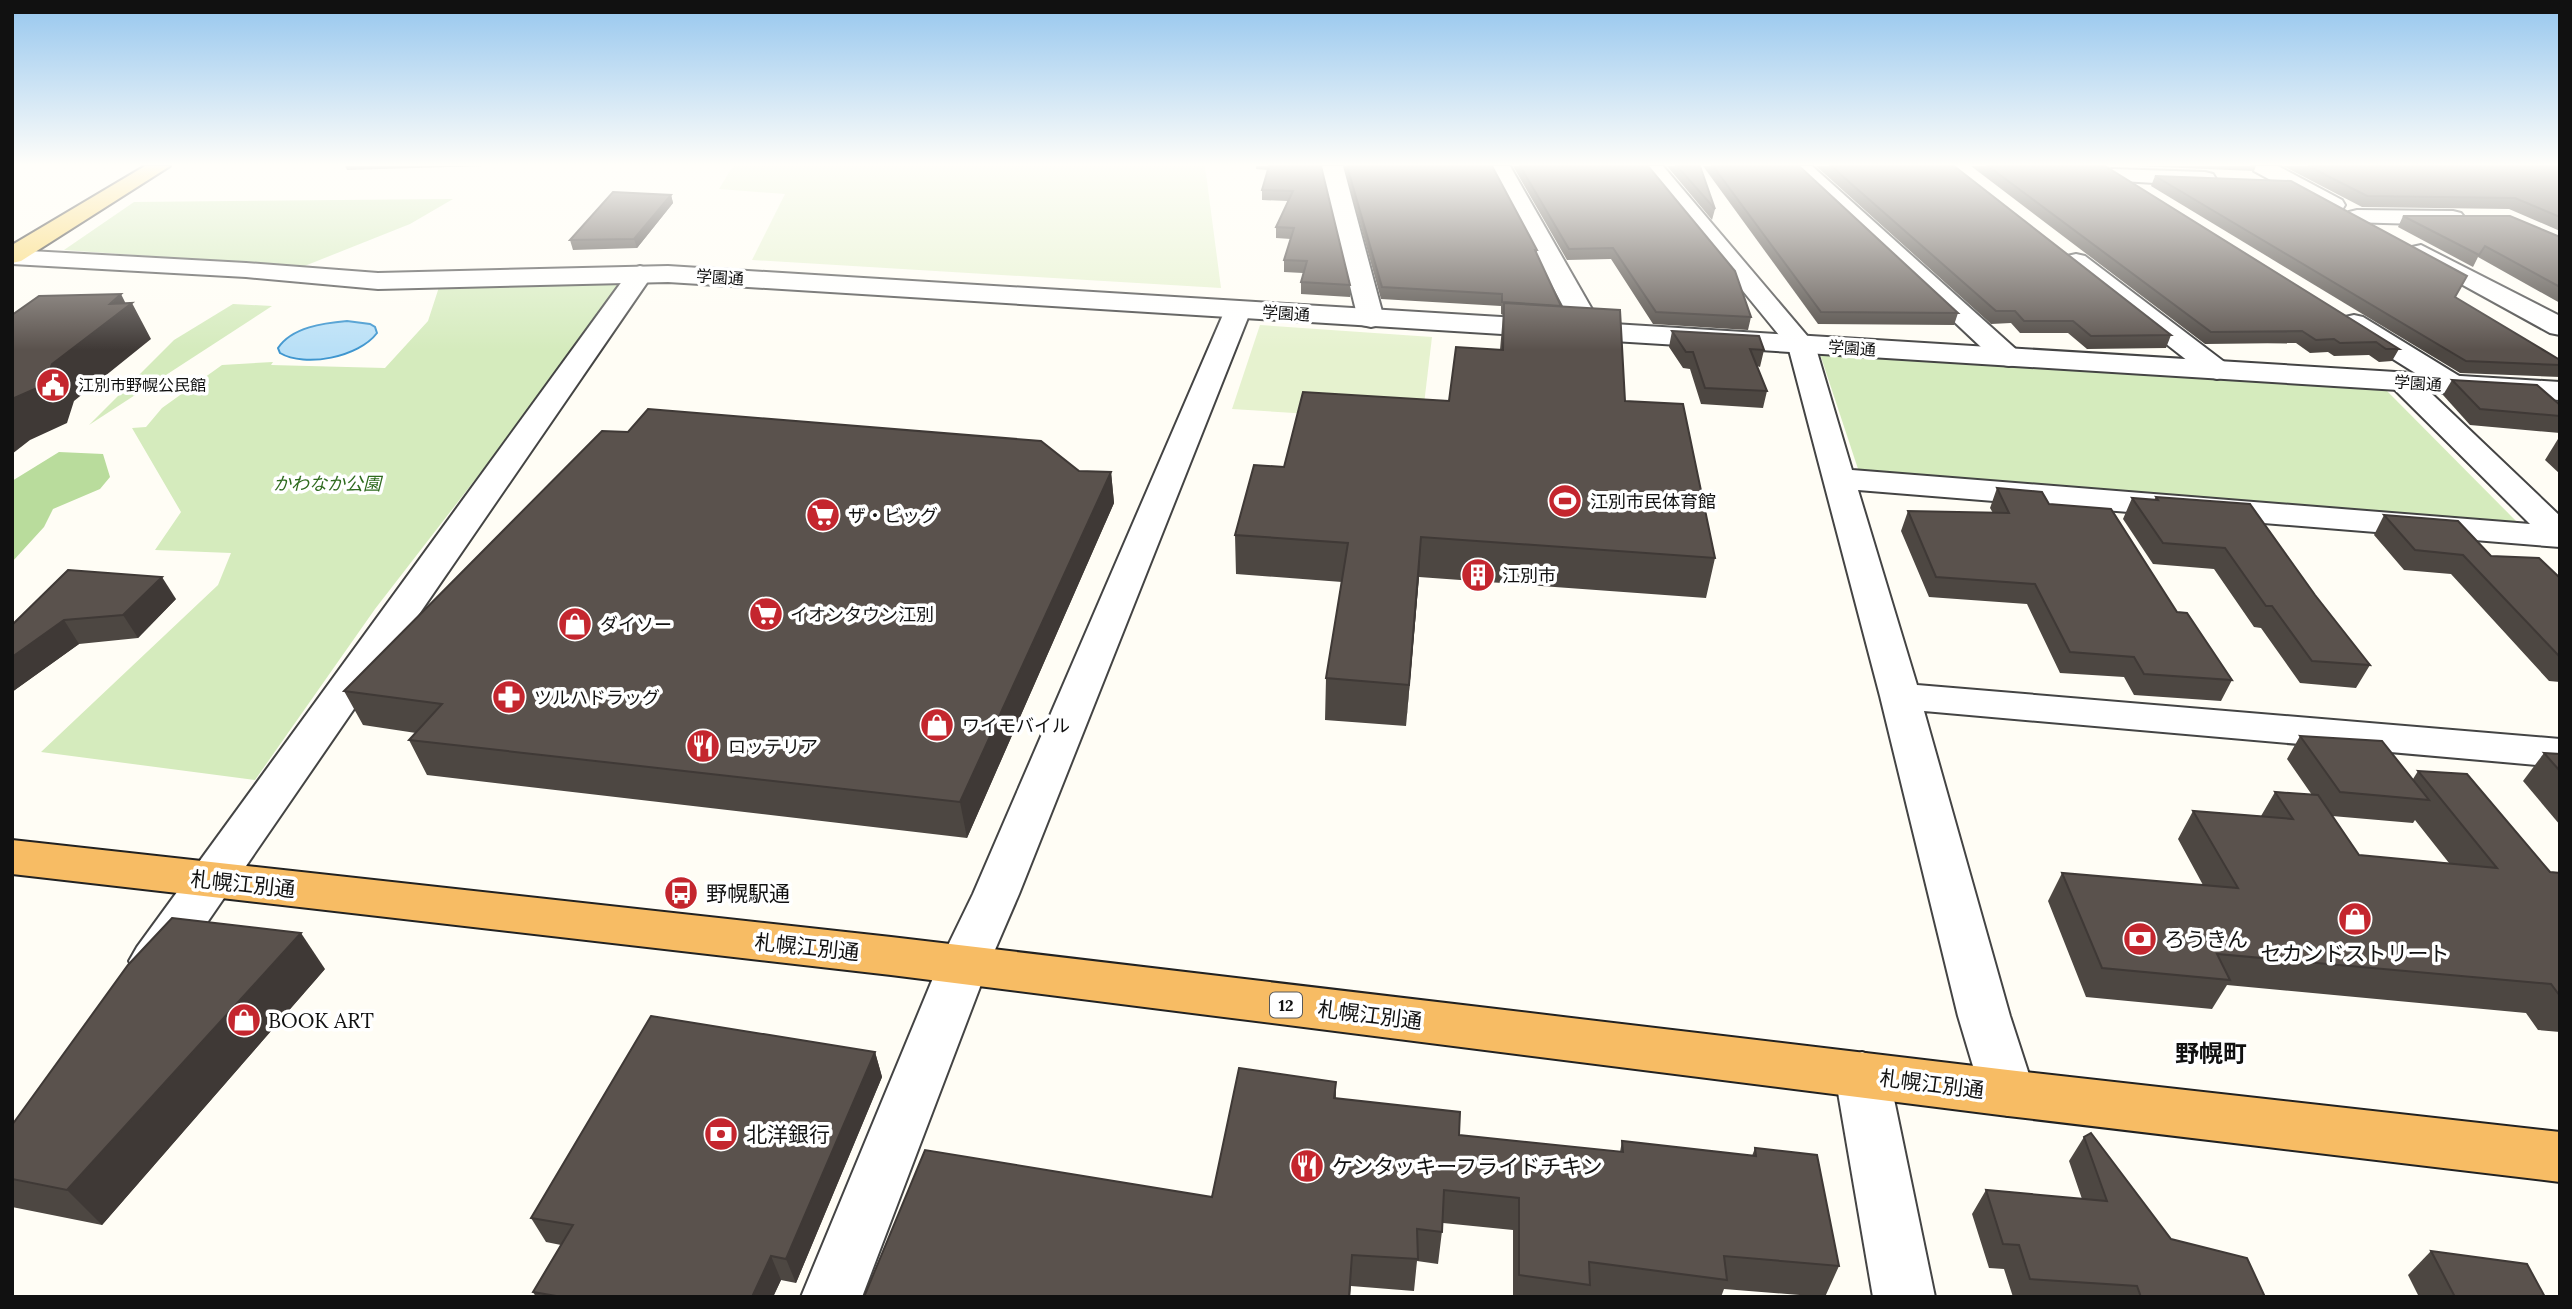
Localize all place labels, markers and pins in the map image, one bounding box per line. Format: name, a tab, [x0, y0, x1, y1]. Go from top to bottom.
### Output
public building icon: 江別市野幌公民館	[34, 366, 72, 404]
place label: 江別市野幌公民館	[78, 375, 206, 395]
sports icon: 江別市民体育館	[1546, 482, 1584, 520]
place label: 江別市民体育館	[1590, 490, 1716, 513]
supermarket icon: ザ・ビッグ	[804, 496, 842, 534]
place label: ザ・ビッグ	[848, 504, 938, 527]
building icon: 江別市	[1459, 556, 1497, 594]
place label: 江別市	[1502, 564, 1556, 587]
supermarket icon: イオンタウン江別	[747, 595, 785, 633]
place label: イオンタウン江別	[790, 603, 934, 626]
shop icon: ダイソー	[556, 605, 594, 643]
place label: ダイソー	[600, 613, 672, 636]
pharmacy icon: ツルハドラッグ	[490, 678, 528, 716]
place label: ツルハドラッグ	[534, 686, 660, 709]
shop icon: ワイモバイル	[918, 706, 956, 744]
place label: ワイモバイル	[962, 714, 1070, 737]
restaurant icon: ロッテリア	[684, 727, 722, 765]
place label: ロッテリア	[728, 735, 818, 758]
bus stop icon: 野幌駅通	[662, 874, 700, 912]
place label: 野幌駅通	[706, 880, 790, 907]
shop icon: セカンドストリート	[2336, 900, 2374, 938]
bank icon: ろうきん	[2121, 920, 2159, 958]
place label: ろうきん	[2164, 926, 2248, 953]
place label: セカンドストリート	[2261, 940, 2450, 967]
shop icon: BOOK ART	[225, 1001, 263, 1039]
place label: BOOK ART	[268, 1007, 374, 1034]
bank icon: 北洋銀行	[702, 1115, 740, 1153]
place label: 北洋銀行	[746, 1121, 830, 1148]
restaurant icon: ケンタッキーフライドチキン	[1288, 1147, 1326, 1185]
place label: ケンタッキーフライドチキン	[1332, 1153, 1602, 1180]

